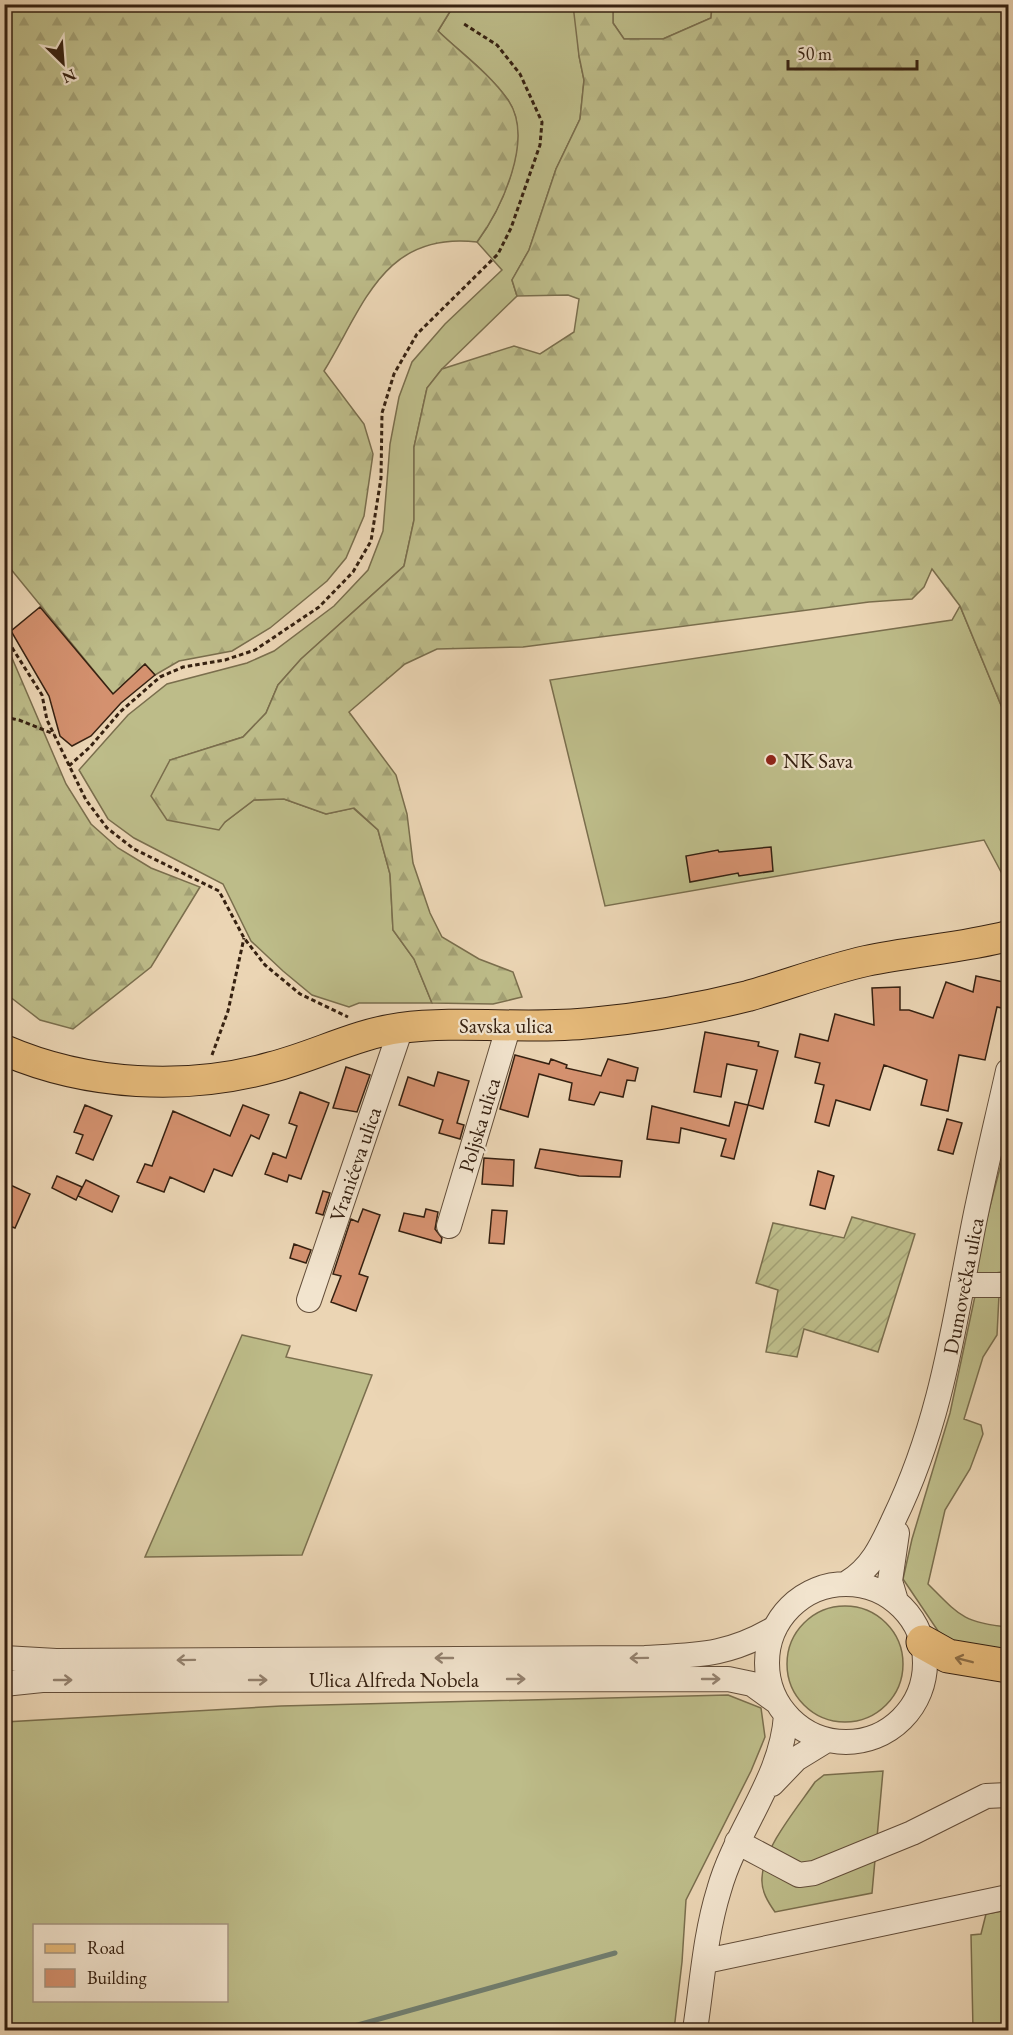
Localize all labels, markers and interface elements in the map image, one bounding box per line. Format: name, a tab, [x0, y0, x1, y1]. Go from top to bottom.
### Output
north arrow	[33, 33, 93, 93]
scale bar	[788, 33, 917, 71]
text: 50 m	[797, 42, 832, 65]
text: N	[59, 64, 79, 88]
place label: NK Sava	[783, 747, 854, 774]
marker: NK Sava	[764, 753, 778, 767]
street label: Savska ulica	[459, 1012, 554, 1039]
street label: Poljska ulica	[452, 1074, 506, 1176]
street label: Vranićeva ulica	[323, 1103, 387, 1225]
street label: Dumovečka ulica	[937, 1215, 990, 1357]
one-way arrow	[434, 1652, 454, 1664]
one-way arrow	[629, 1652, 649, 1664]
one-way arrow	[955, 1653, 974, 1665]
one-way arrow	[176, 1654, 196, 1666]
street label: Ulica Alfreda Nobela	[309, 1666, 480, 1693]
one-way arrow	[505, 1673, 525, 1685]
one-way arrow	[700, 1673, 720, 1685]
one-way arrow	[52, 1674, 72, 1686]
one-way arrow	[247, 1674, 267, 1685]
legend	[33, 1924, 228, 2002]
text: Road	[87, 1936, 126, 1959]
text: Building	[87, 1966, 147, 1989]

